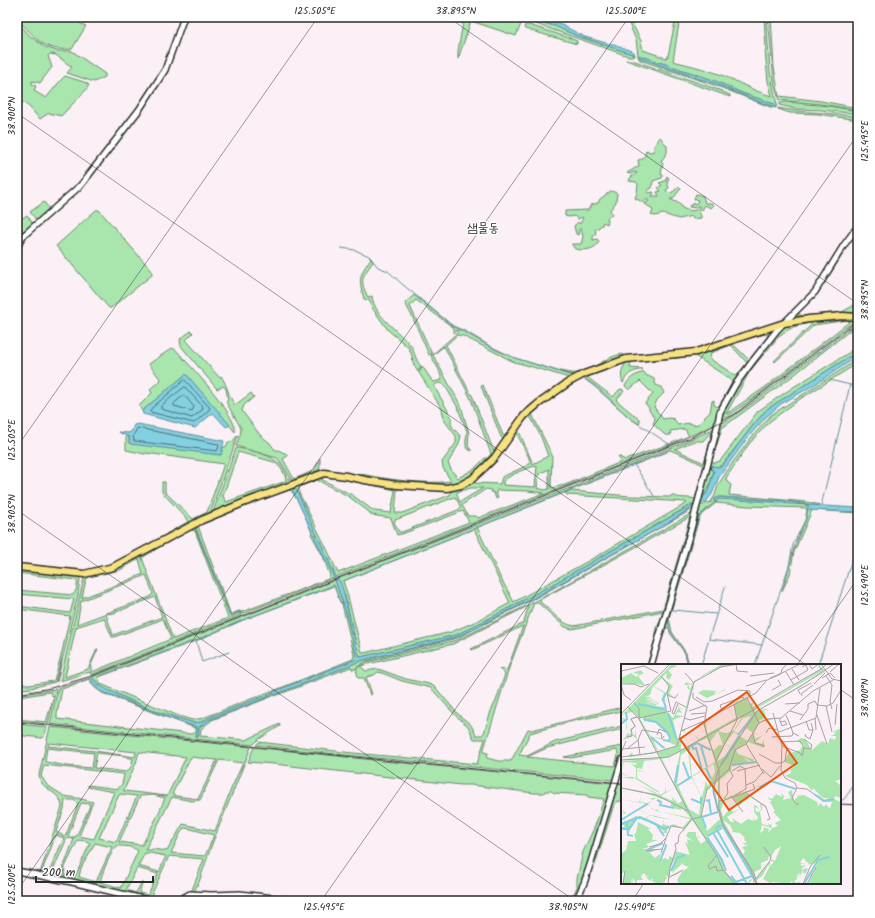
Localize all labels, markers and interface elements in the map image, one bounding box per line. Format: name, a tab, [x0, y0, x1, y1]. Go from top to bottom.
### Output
text: 125.505°E	[294, 3, 337, 19]
text: 38.895°N	[436, 3, 476, 19]
text: 125.500°E	[605, 3, 648, 19]
text: 38.900°N	[4, 96, 20, 136]
text: 125.495°E	[857, 119, 873, 162]
district label: 샘물동	[467, 218, 499, 239]
text: 38.895°N	[857, 280, 873, 320]
text: 125.505°E	[4, 418, 20, 461]
text: 38.905°N	[4, 494, 20, 534]
text: 125.490°E	[857, 563, 873, 606]
inset map	[621, 664, 841, 884]
text: 38.900°N	[857, 678, 873, 718]
scale bar	[36, 858, 153, 884]
text: 125.500°E	[4, 862, 20, 905]
text: 200 m	[42, 863, 76, 882]
text: 125.495°E	[303, 899, 346, 915]
text: 38.905°N	[548, 899, 588, 915]
text: 125.490°E	[614, 899, 657, 915]

